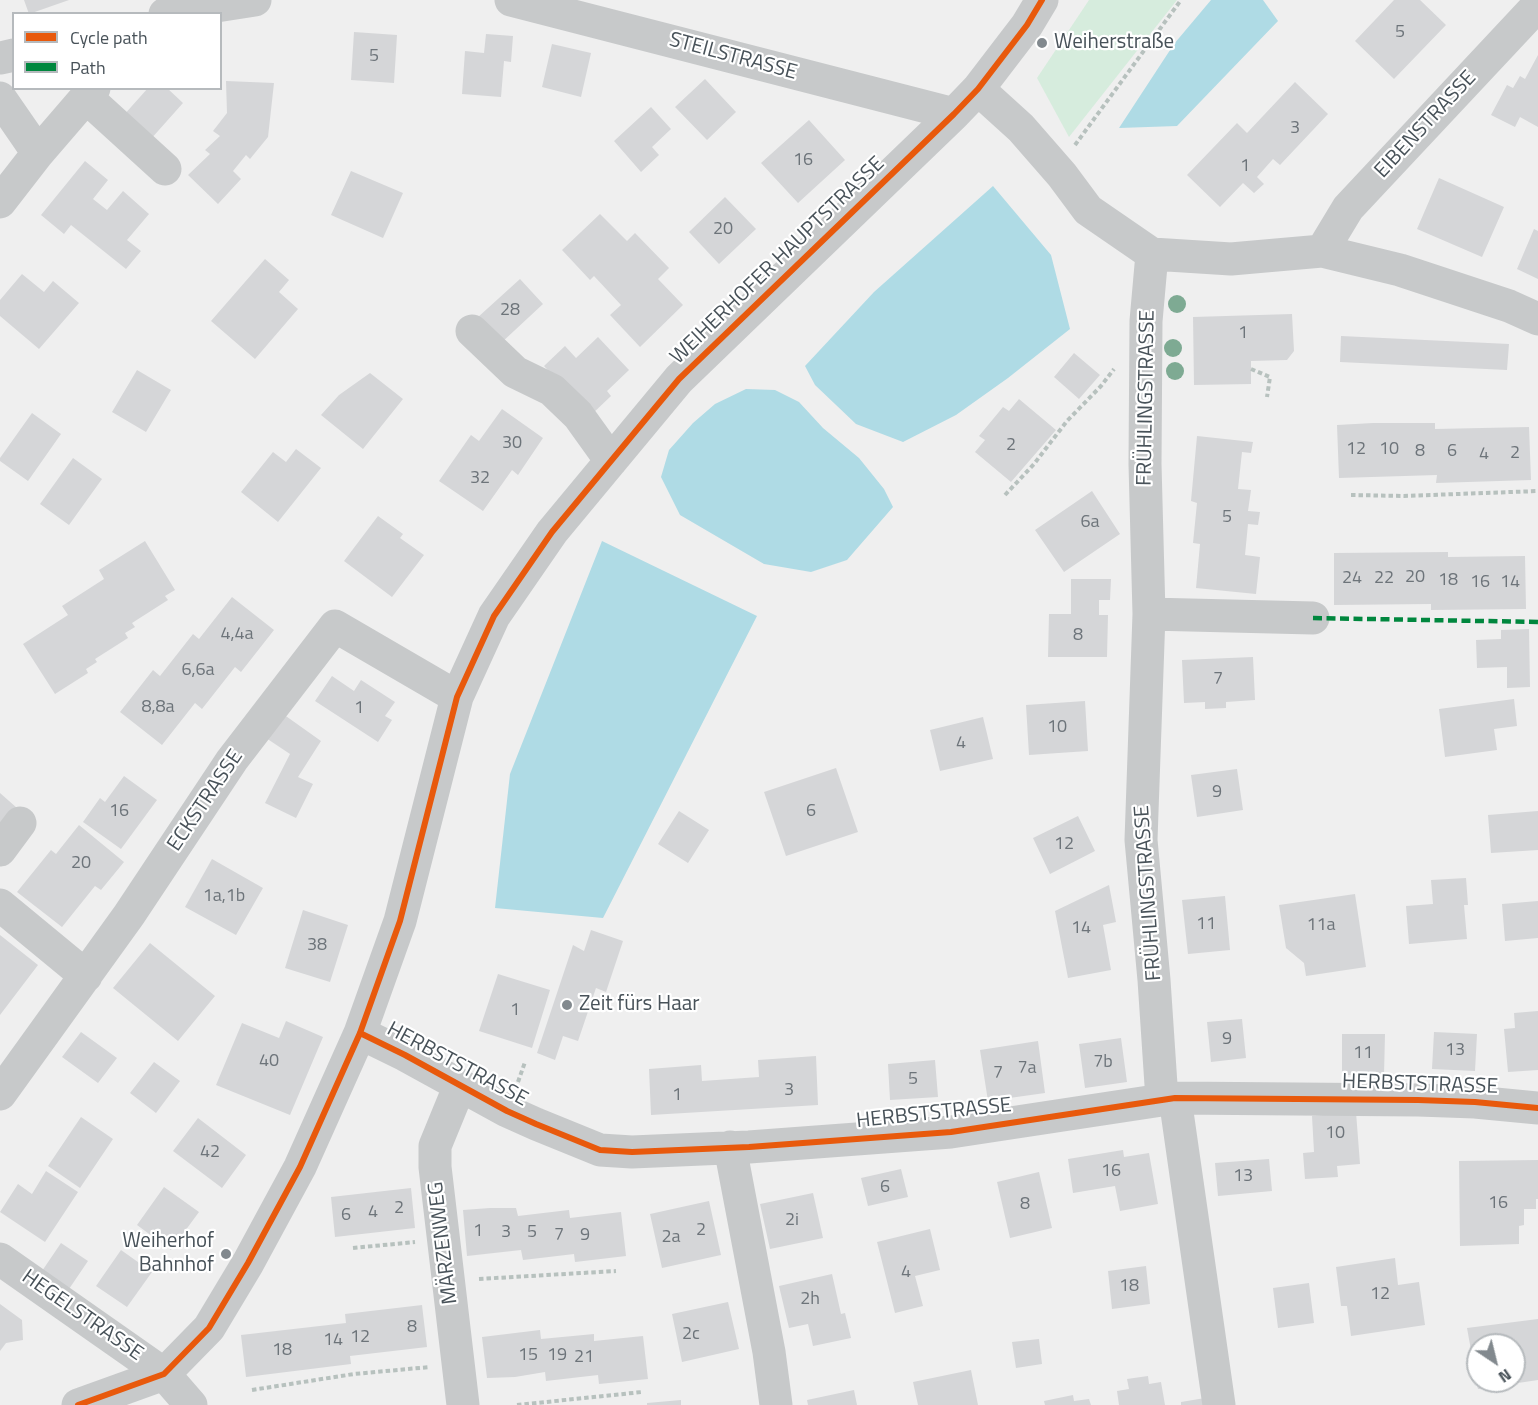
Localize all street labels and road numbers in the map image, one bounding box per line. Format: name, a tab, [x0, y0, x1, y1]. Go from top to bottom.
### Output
street label: STEILSTRASSE	[666, 28, 800, 86]
street label: EIBENSTRASSE	[1370, 66, 1482, 184]
street label: WEIHERHOFER HAUPTSTRASSE	[666, 152, 890, 370]
street label: FRÜHLINGSTRASSE	[1133, 310, 1161, 486]
street label: ECKSTRASSE	[163, 746, 249, 856]
street label: FRÜHLINGSTRASSE	[1130, 804, 1168, 982]
street label: HERBSTSTRASSE	[382, 1017, 532, 1113]
street label: HERBSTSTRASSE	[1342, 1070, 1498, 1100]
street label: HERBSTSTRASSE	[855, 1093, 1013, 1135]
street label: MÄRZENWEG	[424, 1180, 464, 1306]
street label: HEGELSTRASSE	[17, 1265, 147, 1367]

